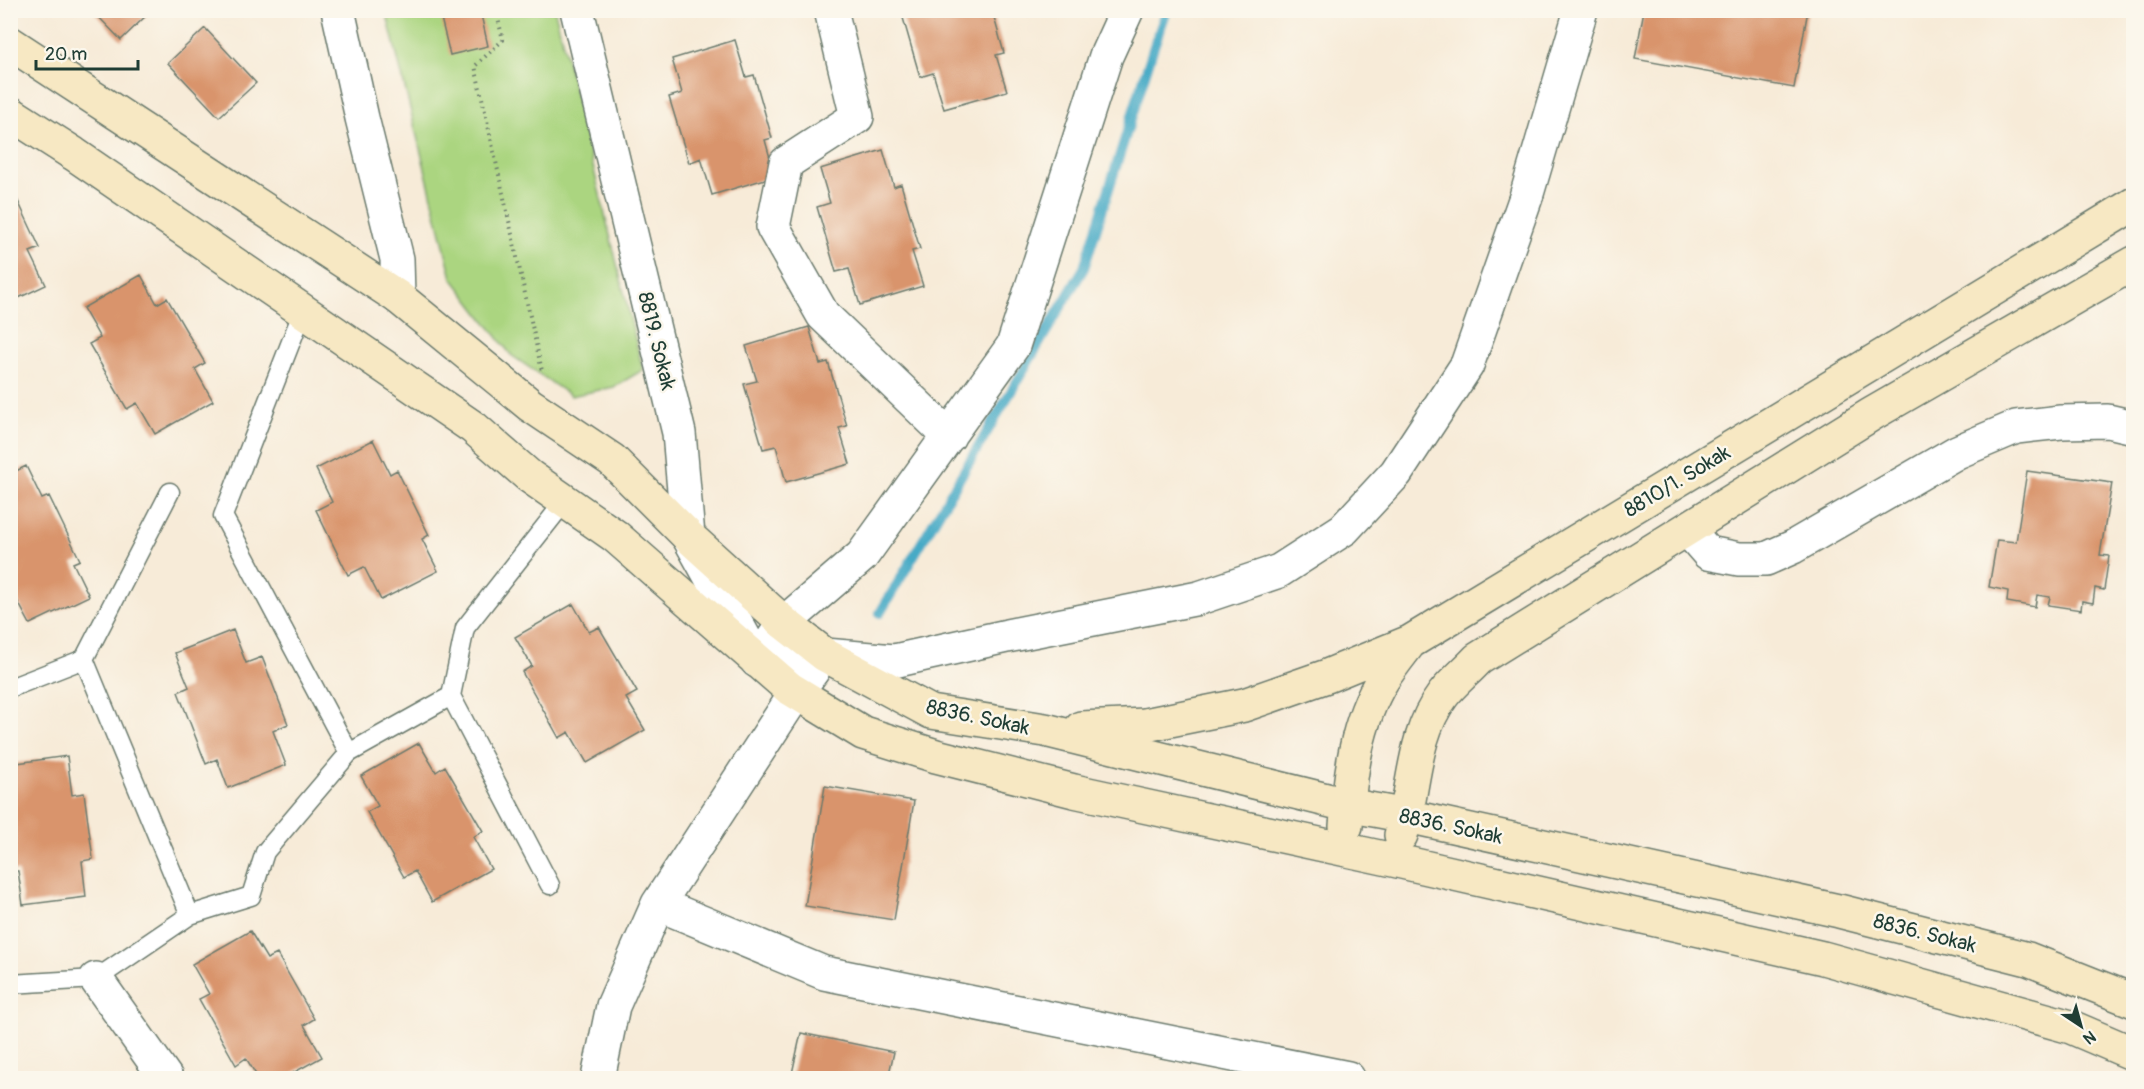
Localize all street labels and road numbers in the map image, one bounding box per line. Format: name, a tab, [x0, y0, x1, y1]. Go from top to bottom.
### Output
street label: 8819. Sokak	[631, 289, 682, 393]
street label: 8810/1. Sokak	[1619, 439, 1736, 524]
street label: 8836. Sokak	[924, 693, 1032, 742]
street label: 8836. Sokak	[1397, 802, 1505, 851]
street label: 8836. Sokak	[1871, 908, 1979, 959]

